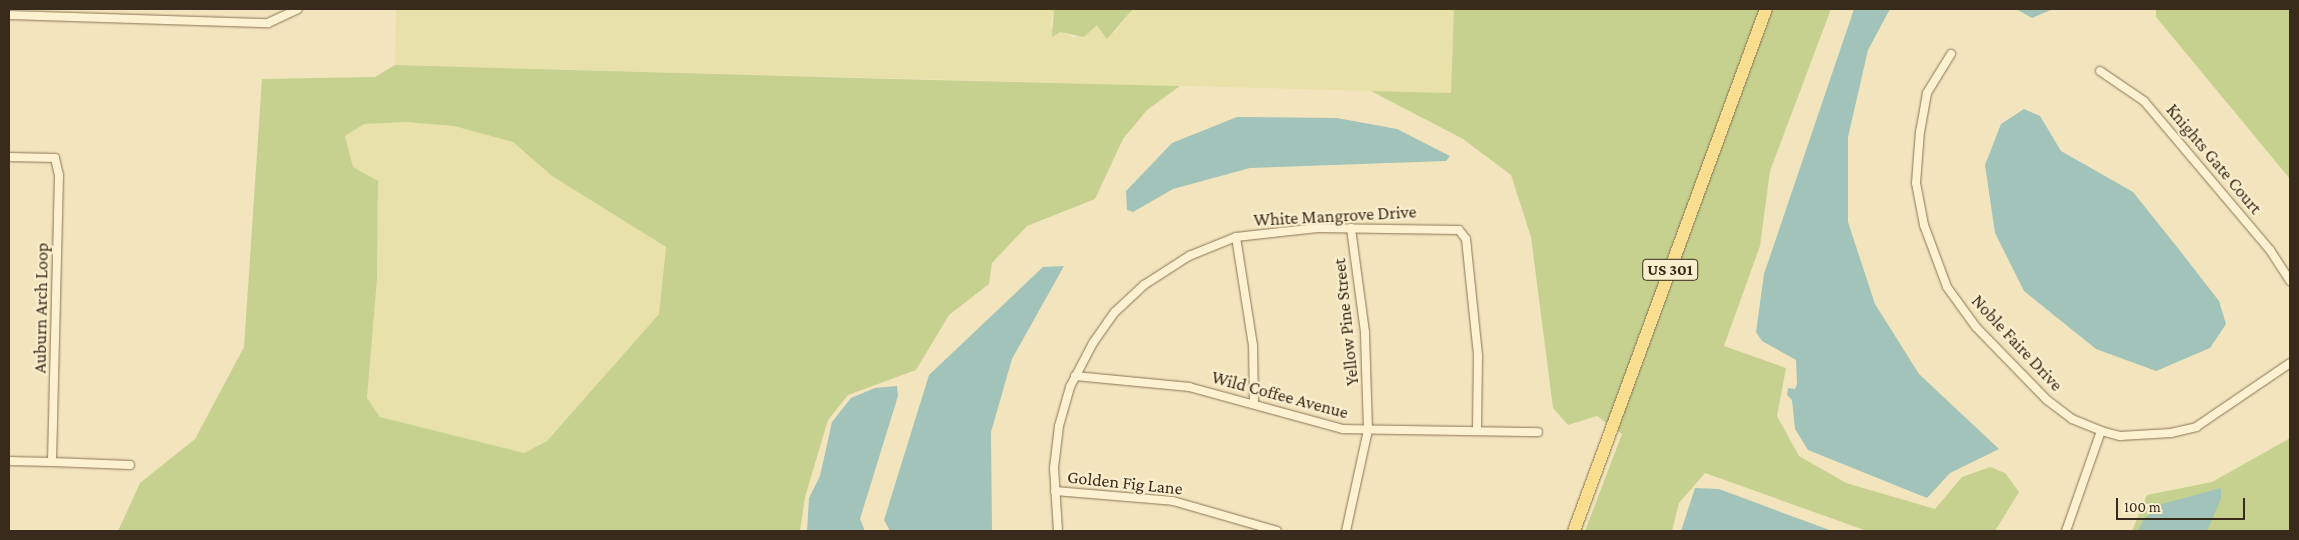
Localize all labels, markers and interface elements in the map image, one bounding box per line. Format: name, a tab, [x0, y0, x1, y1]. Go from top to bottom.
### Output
street label: Knights Gate Court	[2162, 99, 2266, 219]
street label: White Mangrove Drive	[1253, 201, 1417, 231]
street label: Auburn Arch Loop	[29, 242, 53, 374]
road number: US 301	[1641, 256, 1699, 284]
street label: Yellow Pine Street	[1329, 257, 1363, 387]
street label: Noble Faire Drive	[1967, 290, 2067, 396]
street label: Wild Coffee Avenue	[1209, 366, 1351, 424]
street label: Golden Fig Lane	[1066, 466, 1184, 500]
scale bar	[2119, 488, 2248, 520]
text: 100 m	[2124, 499, 2161, 515]

